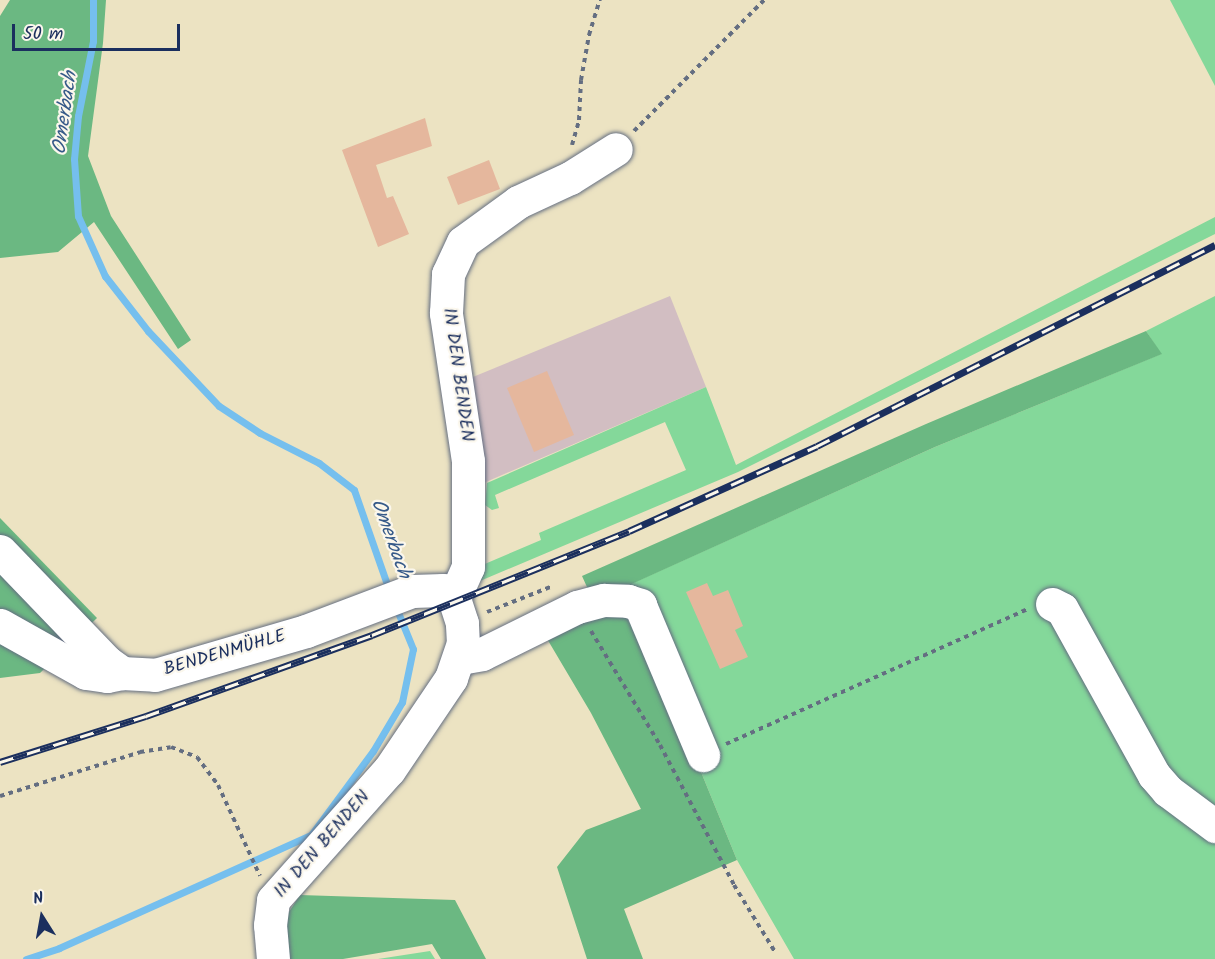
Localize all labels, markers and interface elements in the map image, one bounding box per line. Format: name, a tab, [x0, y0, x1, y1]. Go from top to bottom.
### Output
scale bar	[15, 12, 183, 50]
text: 50 m	[23, 20, 63, 49]
water label: Omerbach	[48, 70, 84, 156]
street label: IN DEN BENDEN	[437, 307, 477, 443]
water label: Omerbach	[364, 496, 416, 582]
street label: BENDENMÜHLE	[162, 626, 288, 682]
street label: IN DEN BENDEN	[271, 787, 375, 903]
text: N	[31, 886, 46, 912]
north arrow	[12, 887, 72, 947]

